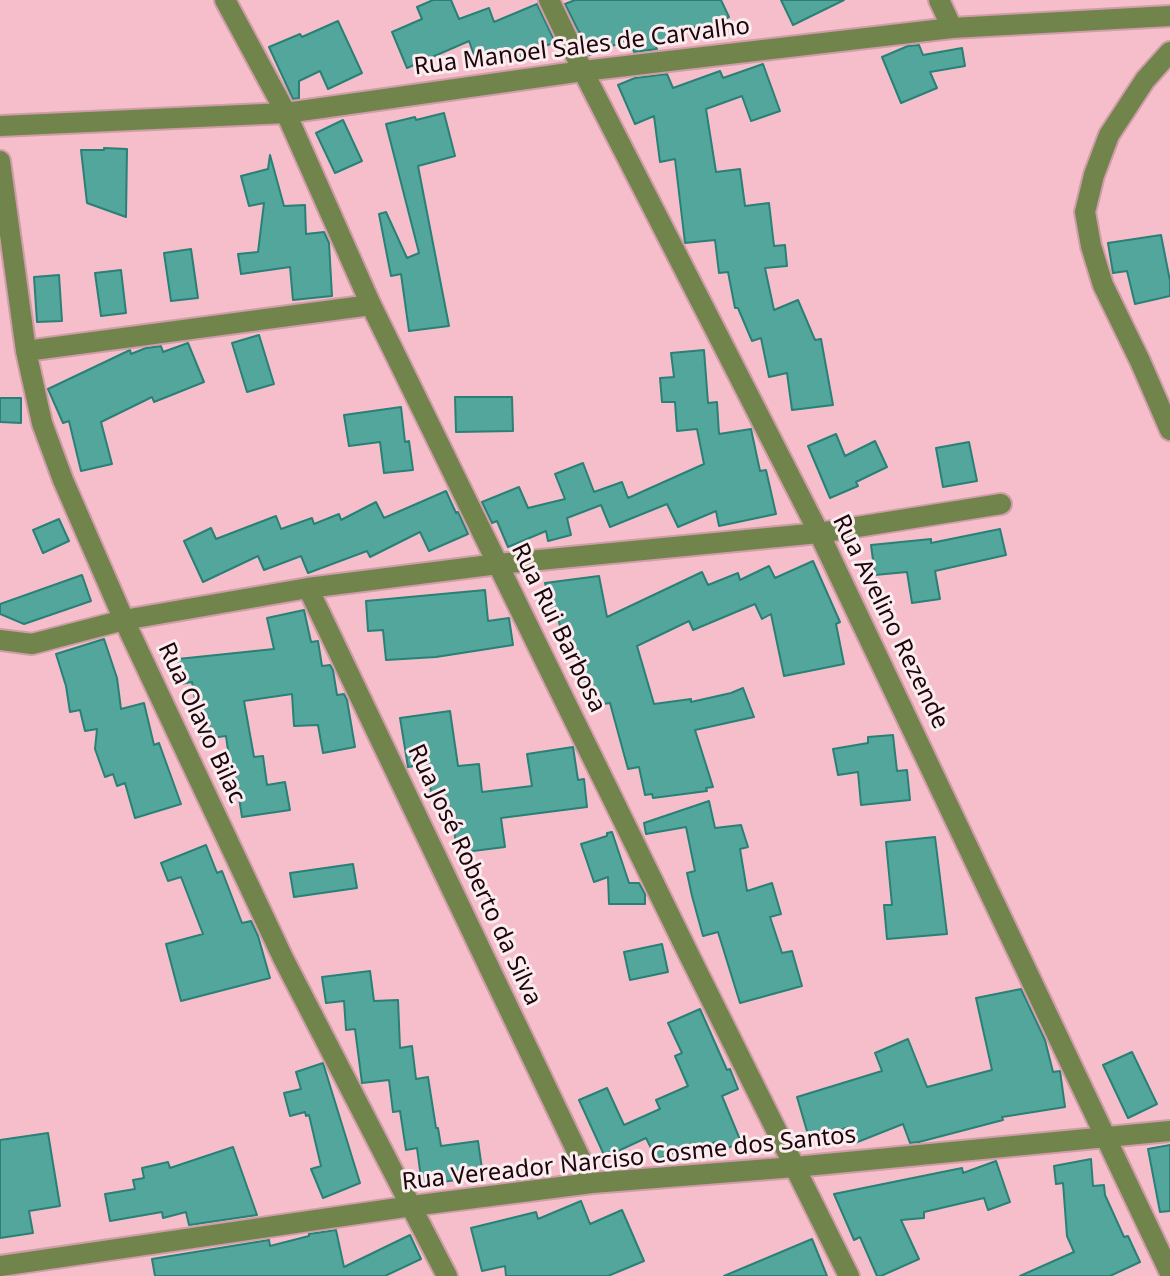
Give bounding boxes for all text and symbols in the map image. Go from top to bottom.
street label: Rua Manoel Sales de Carvalho [412,12,752,82]
street label: Rua Avelino Rezende [826,510,954,734]
street label: Rua Rui Barbosa [505,539,611,717]
street label: Rua Olavo Bilac [151,638,251,808]
street label: Rua José Roberto da Silva [401,740,547,1010]
street label: Rua Vereador Narciso Cosme dos Santos [401,1121,857,1197]

